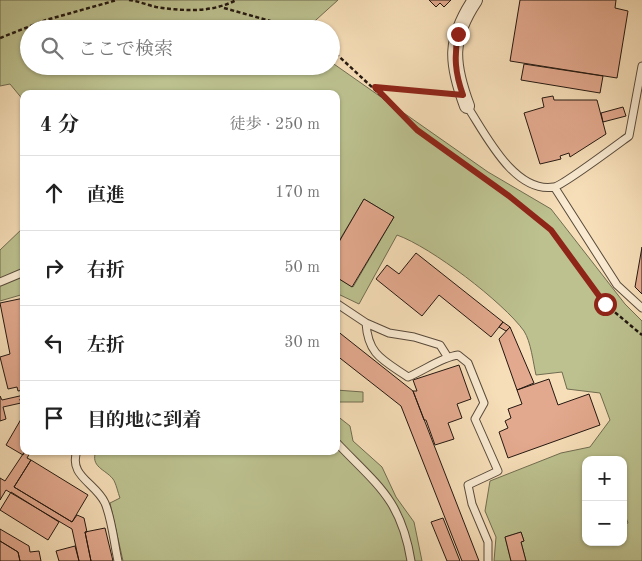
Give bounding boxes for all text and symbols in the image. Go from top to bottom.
search box [20,20,340,75]
route end [447,23,470,46]
icon: search [38,34,66,62]
text: ここで検索 [78,41,173,60]
text: 4 分 [40,115,79,136]
text: 徒歩 · 250 m [230,117,320,133]
icon: ahead [40,179,68,207]
text: 170 m [275,185,320,201]
text: 直進 [87,187,125,206]
icon: right [40,254,68,282]
text: 50 m [284,260,320,276]
text: 右折 [87,262,125,281]
route start [594,293,617,316]
icon: left [40,329,68,357]
text: 30 m [284,335,320,351]
text: 左折 [87,337,125,356]
icon: arrive [40,404,68,432]
text: 目的地に到着 [87,412,201,431]
map controls [582,456,627,546]
button: + [582,456,627,501]
button: − [582,501,627,546]

